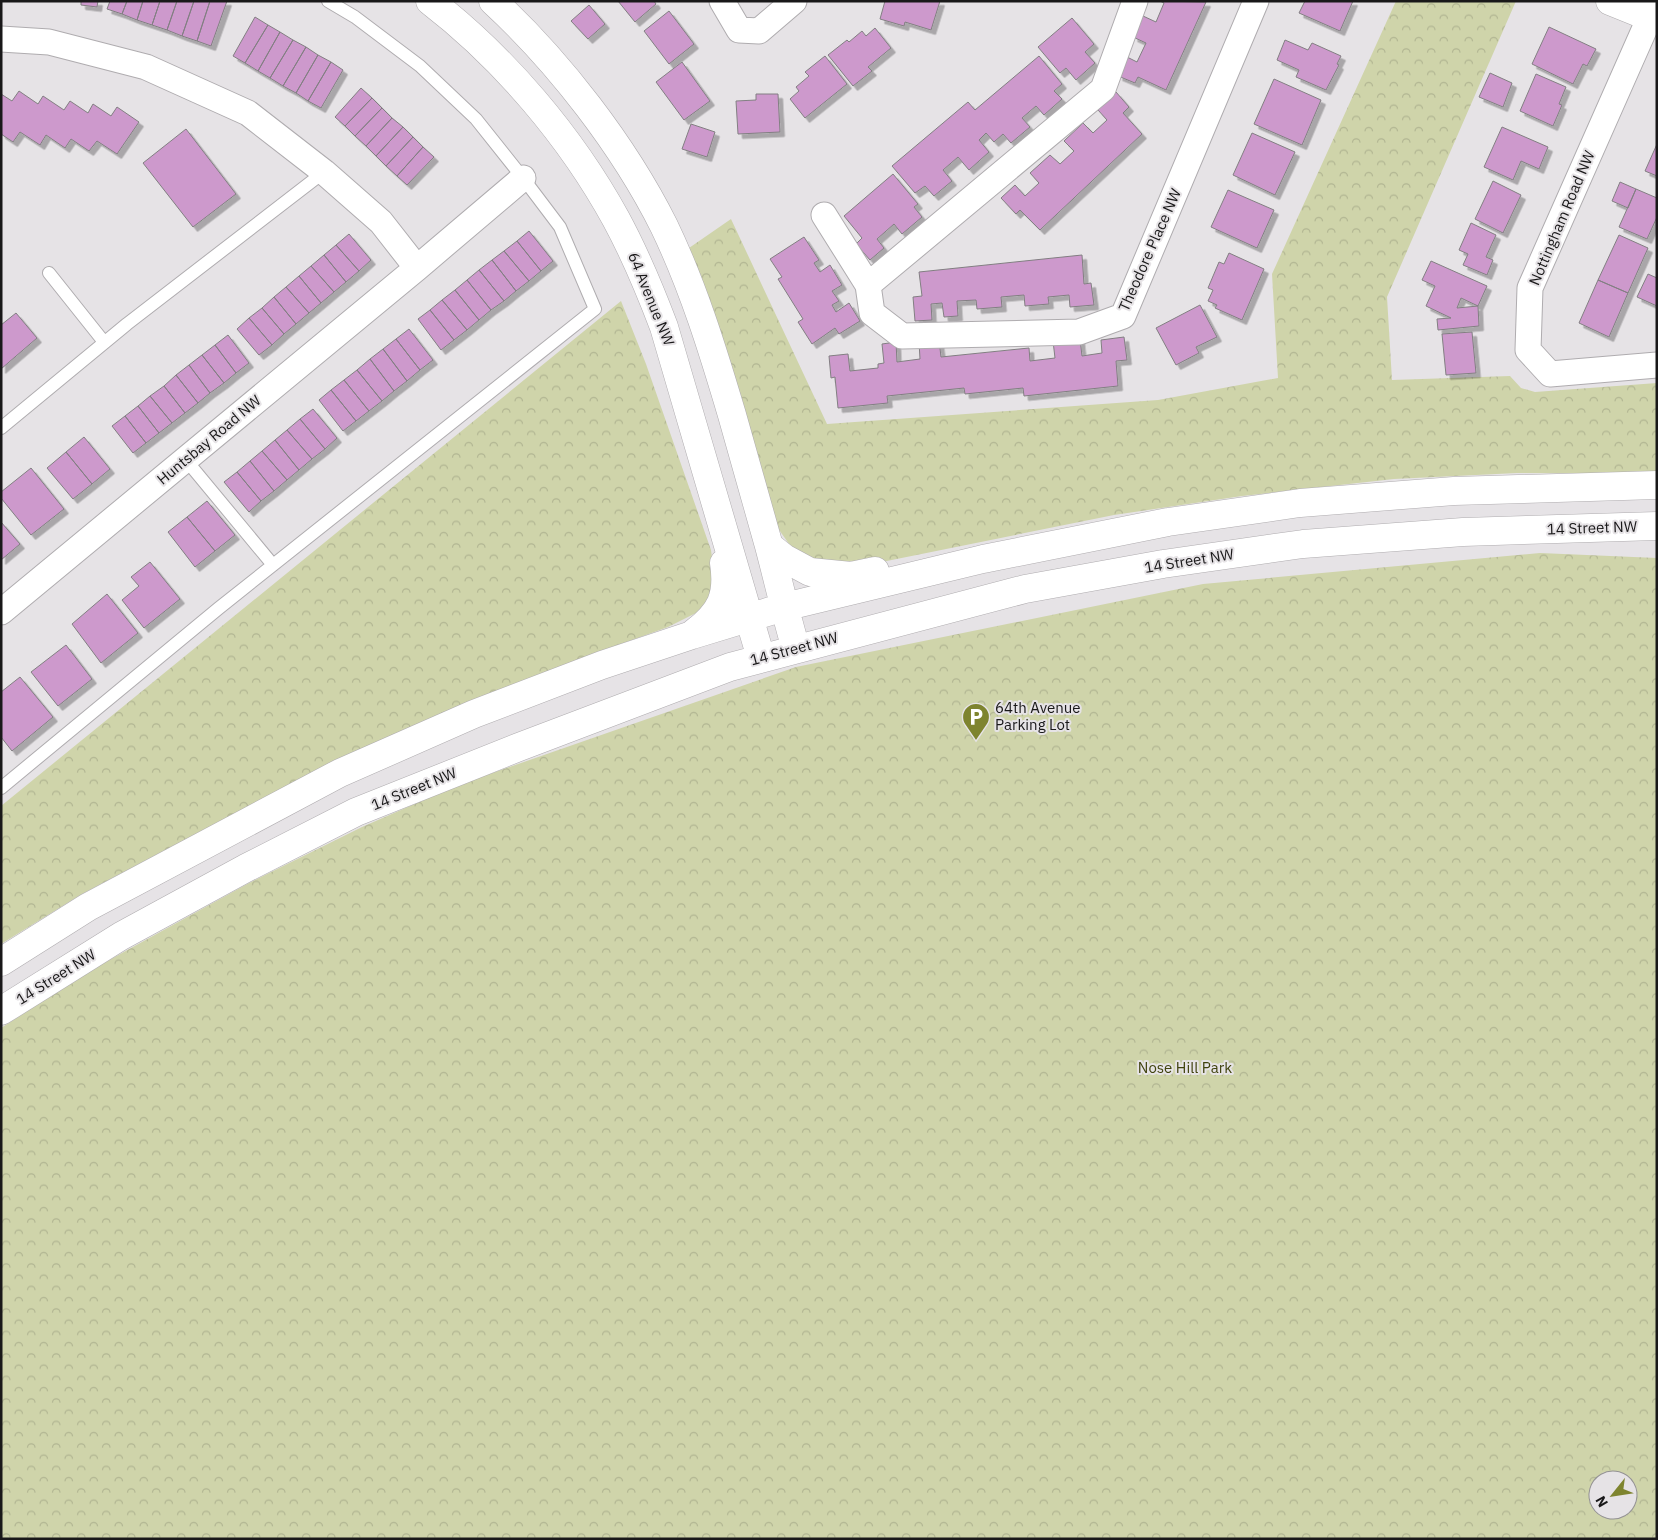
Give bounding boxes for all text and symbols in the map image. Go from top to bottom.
street label: Nottingham Road NW [1525,147,1599,288]
street label: Theodore Place NW [1114,185,1185,314]
street label: 64 Avenue NW [624,249,679,349]
street label: Huntsbay Road NW [153,390,265,489]
street label: 14 Street NW [1547,516,1638,539]
street label: 14 Street NW [1143,544,1236,577]
street label: 14 Street NW [748,628,841,669]
place label: 64th Avenue Parking Lot [995,698,1080,734]
parking icon: 64th Avenue Parking Lot [961,702,991,741]
street label: 14 Street NW [368,763,460,814]
street label: 14 Street NW [12,944,100,1009]
park label: Nose Hill Park [1138,1058,1232,1077]
north arrow [1588,1470,1638,1520]
text: N [1591,1493,1612,1510]

